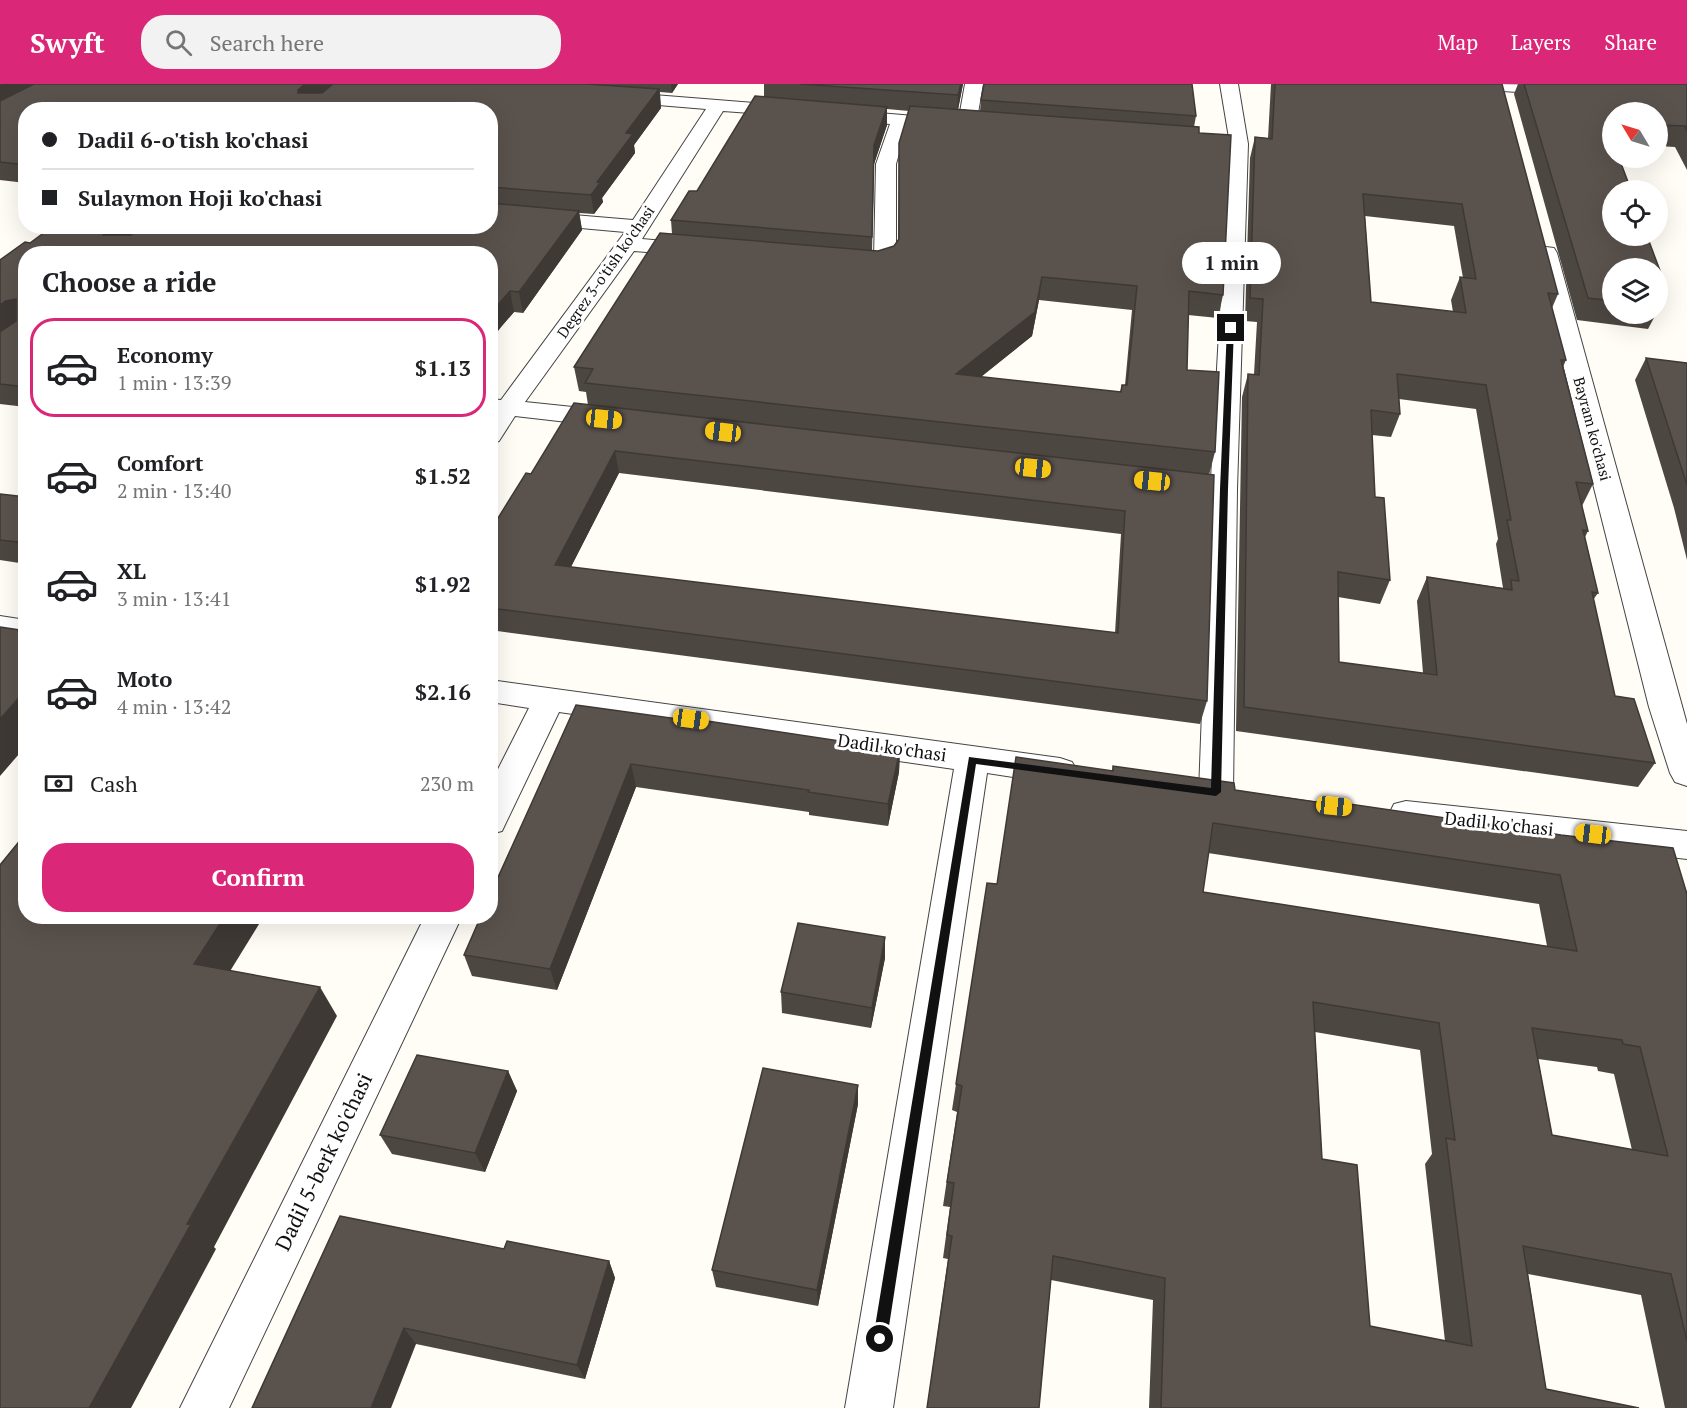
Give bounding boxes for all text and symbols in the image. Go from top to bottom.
search box [141,15,561,69]
text: Swyft [30,24,105,61]
icon: search [162,26,195,59]
text: Search here [210,28,324,57]
text: Map [1437,28,1478,56]
text: Layers [1511,28,1571,56]
text: Share [1604,28,1657,56]
north arrow [1602,102,1668,168]
map controls [1602,102,1668,324]
text: Dadil 6-o'tish ko'chasi [78,125,309,154]
button: locate [1602,180,1668,246]
text: Sulaymon Hoji ko'chasi [78,183,322,212]
street label: Degrez 3-o'tish ko'chasi [552,201,658,341]
callout: 1 min [1182,241,1280,283]
text: 1 min [1204,249,1259,276]
button: layers [1602,258,1668,324]
text: Choose a ride [42,264,217,300]
route end [1217,314,1244,341]
text: Economy [117,340,213,369]
icon: car [45,341,99,395]
text: $1.13 [415,353,471,382]
text: 1 min · 13:39 [117,369,231,396]
street label: Bayram ko'chasi [1570,375,1616,483]
car [585,408,623,430]
car [704,421,742,443]
text: Comfort [117,448,203,477]
icon: car [45,449,99,503]
car [1014,457,1052,479]
text: $1.52 [415,461,471,490]
car [1133,470,1171,492]
text: 2 min · 13:40 [117,477,231,504]
text: XL [117,556,146,585]
icon: car [45,557,99,611]
text: $1.92 [415,569,471,598]
text: 3 min · 13:41 [117,585,231,612]
text: Moto [117,664,172,693]
icon: car [45,665,99,719]
text: $2.16 [415,677,471,706]
text: 4 min · 13:42 [117,693,231,720]
car [672,708,710,730]
street label: Dadil ko'chasi [836,727,948,767]
icon: cash [42,767,75,800]
text: Cash [90,769,138,798]
text: 230 m [420,770,474,797]
car [1315,795,1353,817]
street label: Dadil ko'chasi [1443,805,1555,841]
car [1574,823,1612,845]
button: Confirm [42,843,474,912]
street label: Dadil 5-berk ko'chasi [268,1068,378,1255]
route start [866,1325,893,1352]

